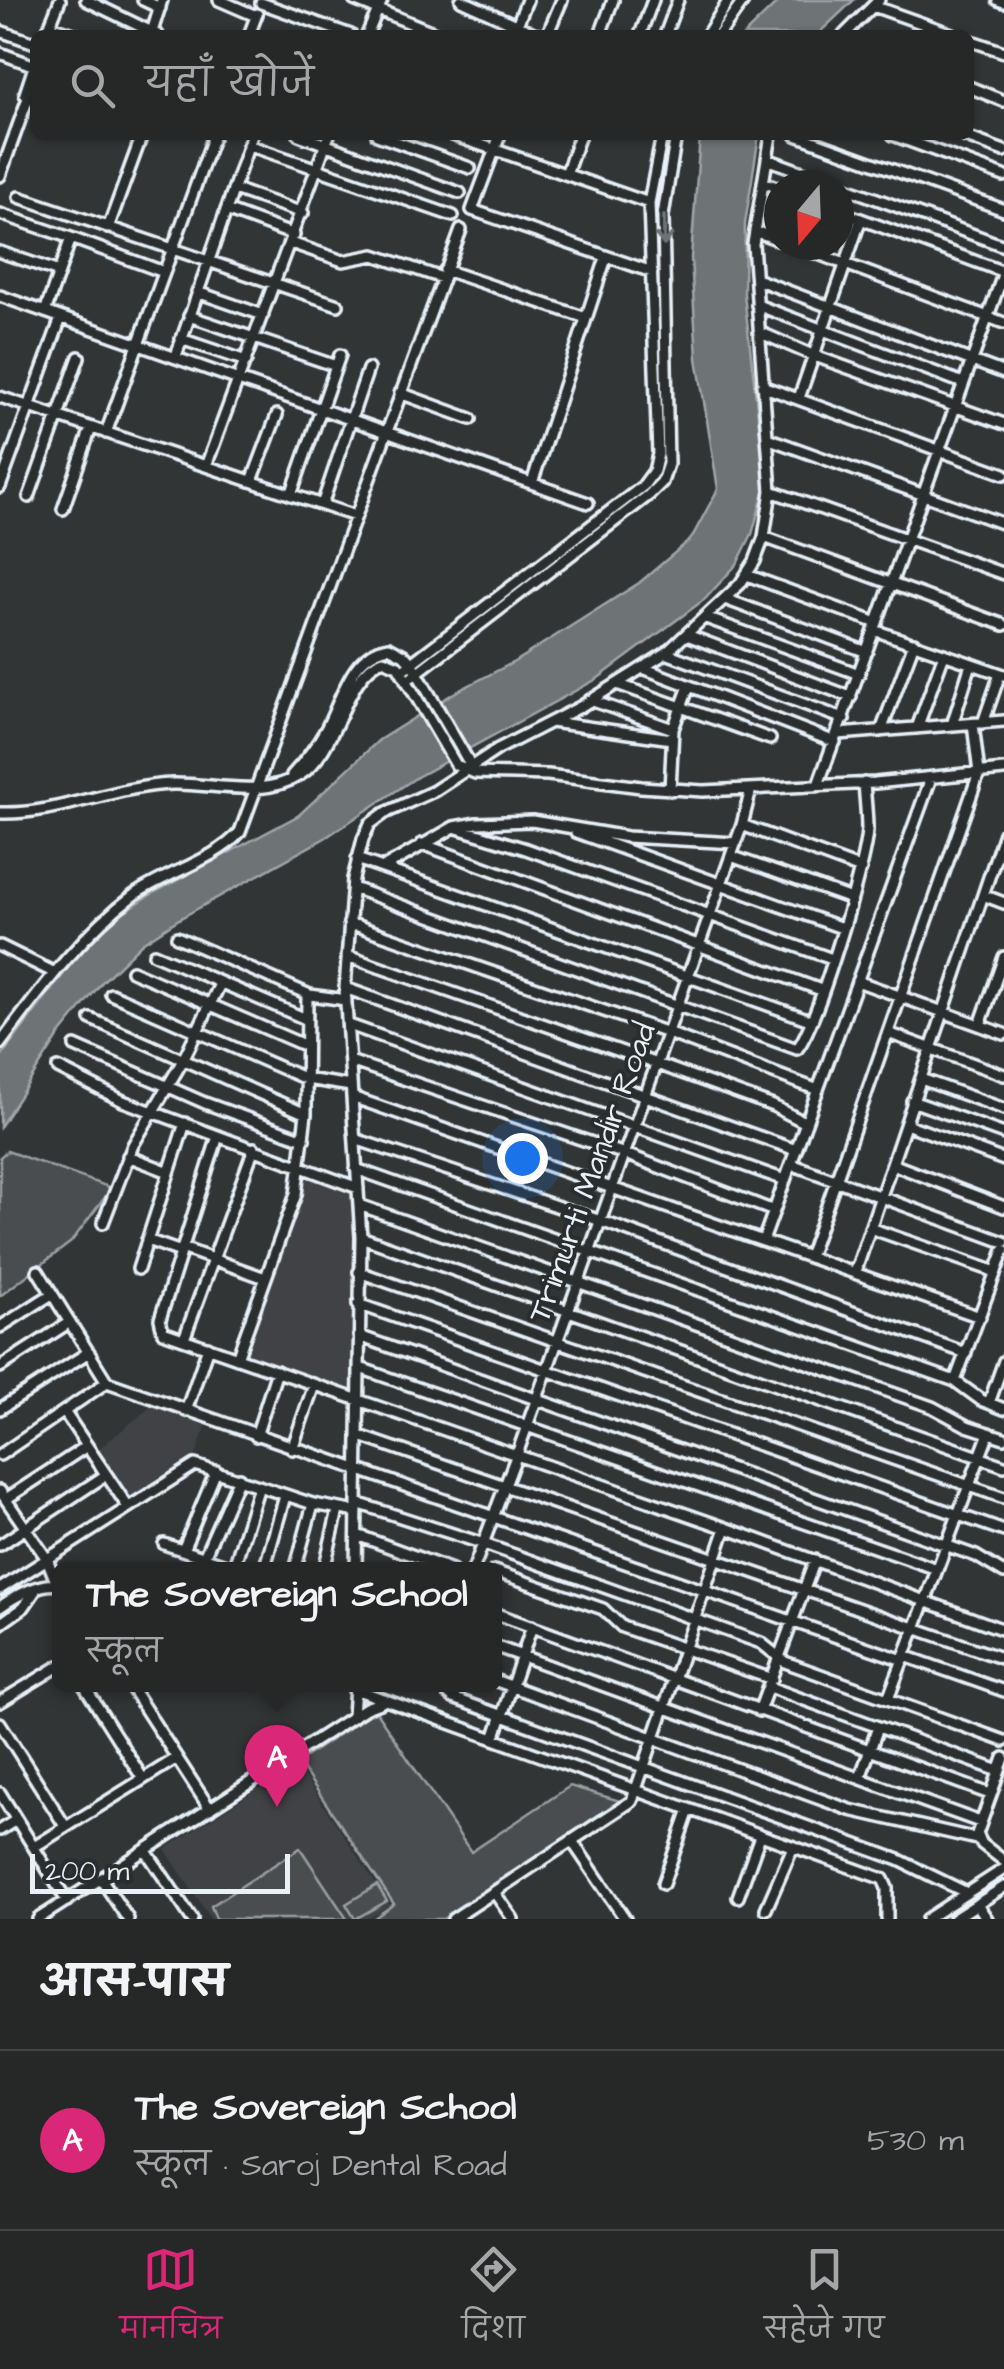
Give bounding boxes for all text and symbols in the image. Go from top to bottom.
search box [30,30,974,140]
icon: search [65,58,120,113]
text: यहाँ खोजें [145,58,314,110]
north arrow [764,170,854,260]
one-way arrow [654,214,674,247]
street label: Trimurti Mandir Road [517,1016,668,1329]
your location [497,1133,548,1184]
popup [52,1562,502,1692]
text: The Sovereign School [86,1569,468,1621]
text: स्कूल [86,1630,162,1675]
pin: A [244,1724,310,1807]
scale bar [30,1849,290,1894]
text: 200 m [45,1852,129,1891]
text: आस-पास [40,1954,228,2012]
text: The Sovereign School [135,2082,516,2134]
text: A [62,2118,83,2163]
text: 530 m [867,2118,964,2163]
text: स्कूल · Saroj Dental Road [135,2143,507,2188]
tab: मानचित्र [120,2242,222,2359]
tab: दिशा [461,2242,525,2359]
tab: सहेजे गए [764,2242,884,2359]

